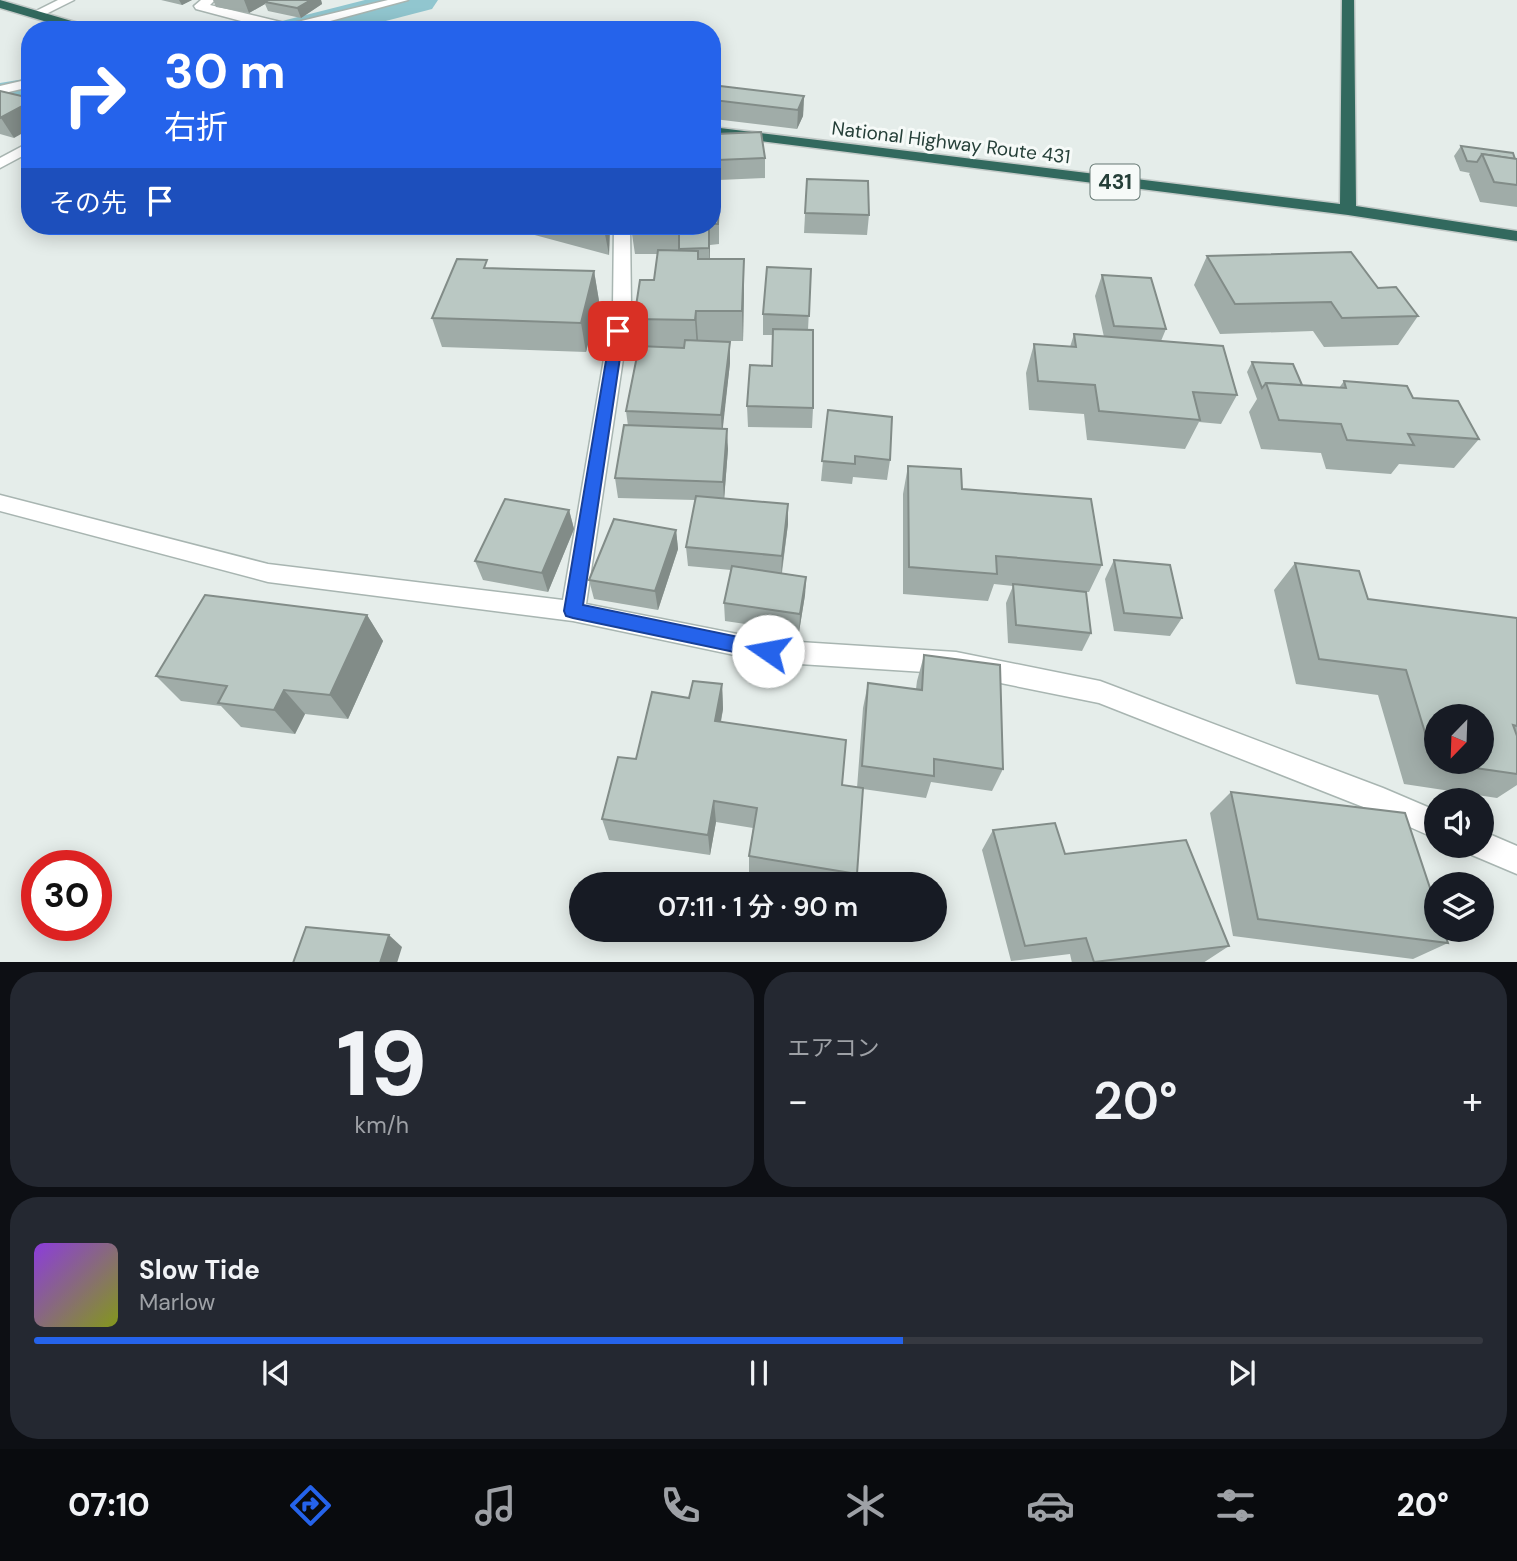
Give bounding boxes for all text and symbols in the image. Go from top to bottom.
text: 30 m [164,39,286,103]
icon: right [49,49,140,140]
text: 右折 [164,106,228,148]
street label: National Highway Route 431 [830,115,1072,170]
road number: 431 [1090,164,1140,200]
icon: arrive [141,182,179,220]
text: その先 [49,186,127,220]
pin [588,301,648,361]
icon: arrive [599,312,637,350]
position arrow [731,614,805,688]
north arrow [1424,704,1494,774]
map controls [1424,704,1494,942]
button: sound [1424,788,1494,858]
speed limit sign: 30 [21,850,112,941]
button: layers [1424,872,1494,942]
text: 07:11 · 1 分 · 90 m [658,890,858,924]
text: 19 [336,1005,427,1123]
text: エアコン [788,1033,880,1063]
text: 20° [1093,1067,1178,1135]
text: − [788,1076,808,1126]
text: + [1462,1076,1483,1126]
text: km/h [355,1110,409,1140]
text: Slow Tide [139,1253,260,1287]
text: Marlow [139,1287,215,1317]
icon: previous [257,1354,295,1392]
icon: pause [740,1354,778,1392]
icon: next [1223,1354,1261,1392]
icon: directions [286,1481,335,1530]
icon: music [471,1481,520,1530]
icon: phone [656,1481,705,1530]
icon: climate [841,1481,890,1530]
icon: car [1026,1481,1075,1530]
icon: filters [1211,1481,1260,1530]
text: 07:10 [68,1484,150,1526]
text: 20° [1396,1484,1449,1526]

